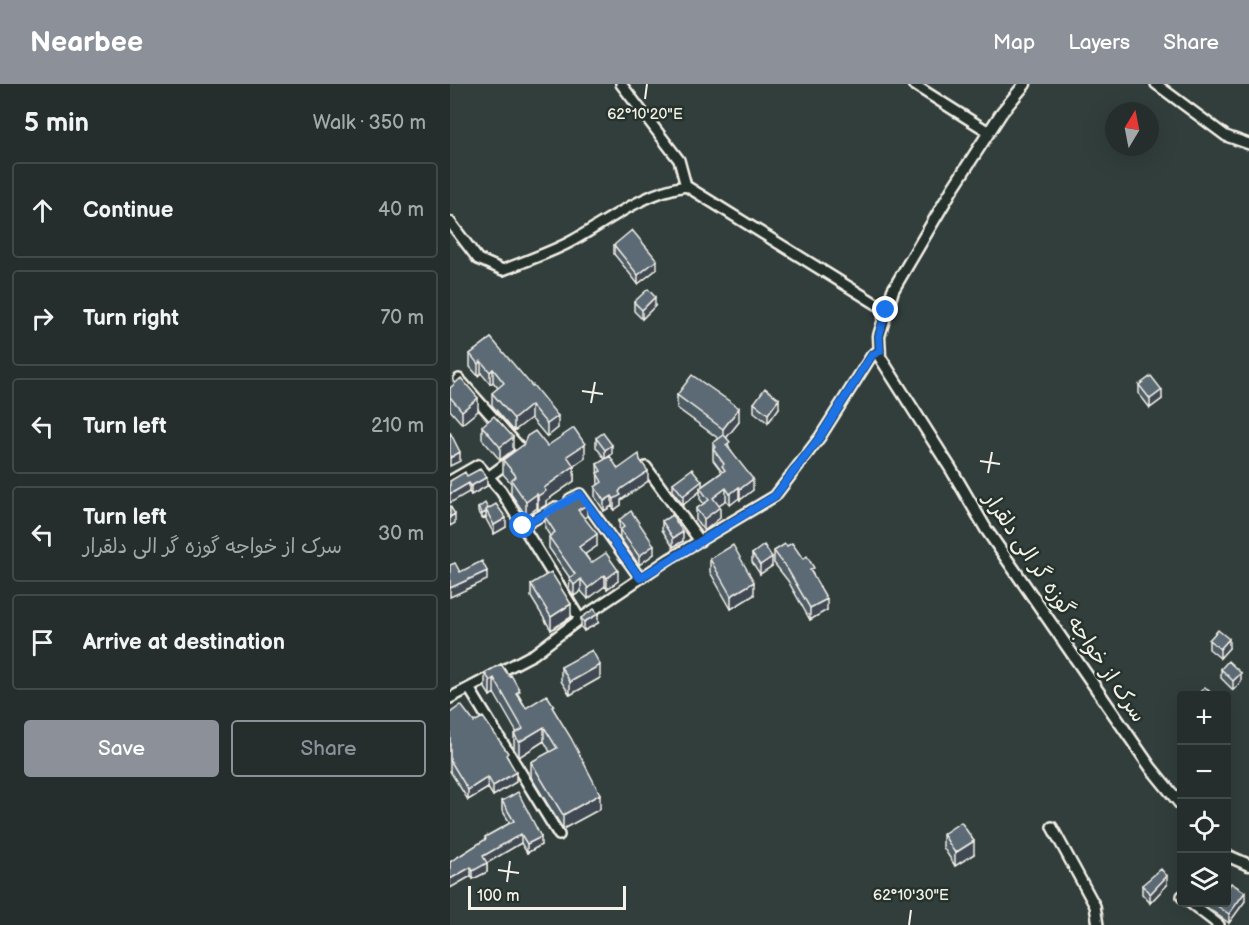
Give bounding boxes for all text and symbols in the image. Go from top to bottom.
text: Nearbee [30,26,143,59]
text: Map [993,30,1035,55]
text: Layers [1068,30,1130,55]
text: Share [1163,30,1219,55]
north arrow [1105,102,1159,156]
text: 62°10'20"E [607,105,683,124]
text: 5 min [24,108,89,139]
text: Walk · 350 m [313,111,426,135]
icon: ahead [26,194,59,227]
text: Continue [83,197,173,224]
text: 40 m [378,198,424,222]
route end [872,296,898,322]
icon: right [26,302,59,335]
text: Turn right [83,305,179,332]
text: 70 m [380,306,424,330]
icon: left [26,410,59,443]
text: Turn left [83,413,167,440]
text: 210 m [371,414,424,438]
street label: سرک از خواجه گوزه گر الی دلقرار [976,486,1151,728]
text: Turn left [83,504,167,531]
route start [509,512,535,538]
icon: left [26,518,59,551]
text: 30 m [378,522,424,546]
text: سرک از خواجه گوزه گر الی دلقرار [83,535,342,559]
icon: arrive [26,626,59,659]
text: Arrive at destination [83,629,285,656]
map controls [1177,691,1231,907]
button: + [1177,691,1231,745]
button: Save [24,720,219,777]
button: Share [231,720,426,777]
button: − [1177,745,1231,799]
button: locate [1177,799,1231,853]
button: layers [1177,853,1231,907]
scale bar [468,883,626,910]
text: 62°10'30"E [873,886,949,905]
text: 100 m [477,887,520,906]

